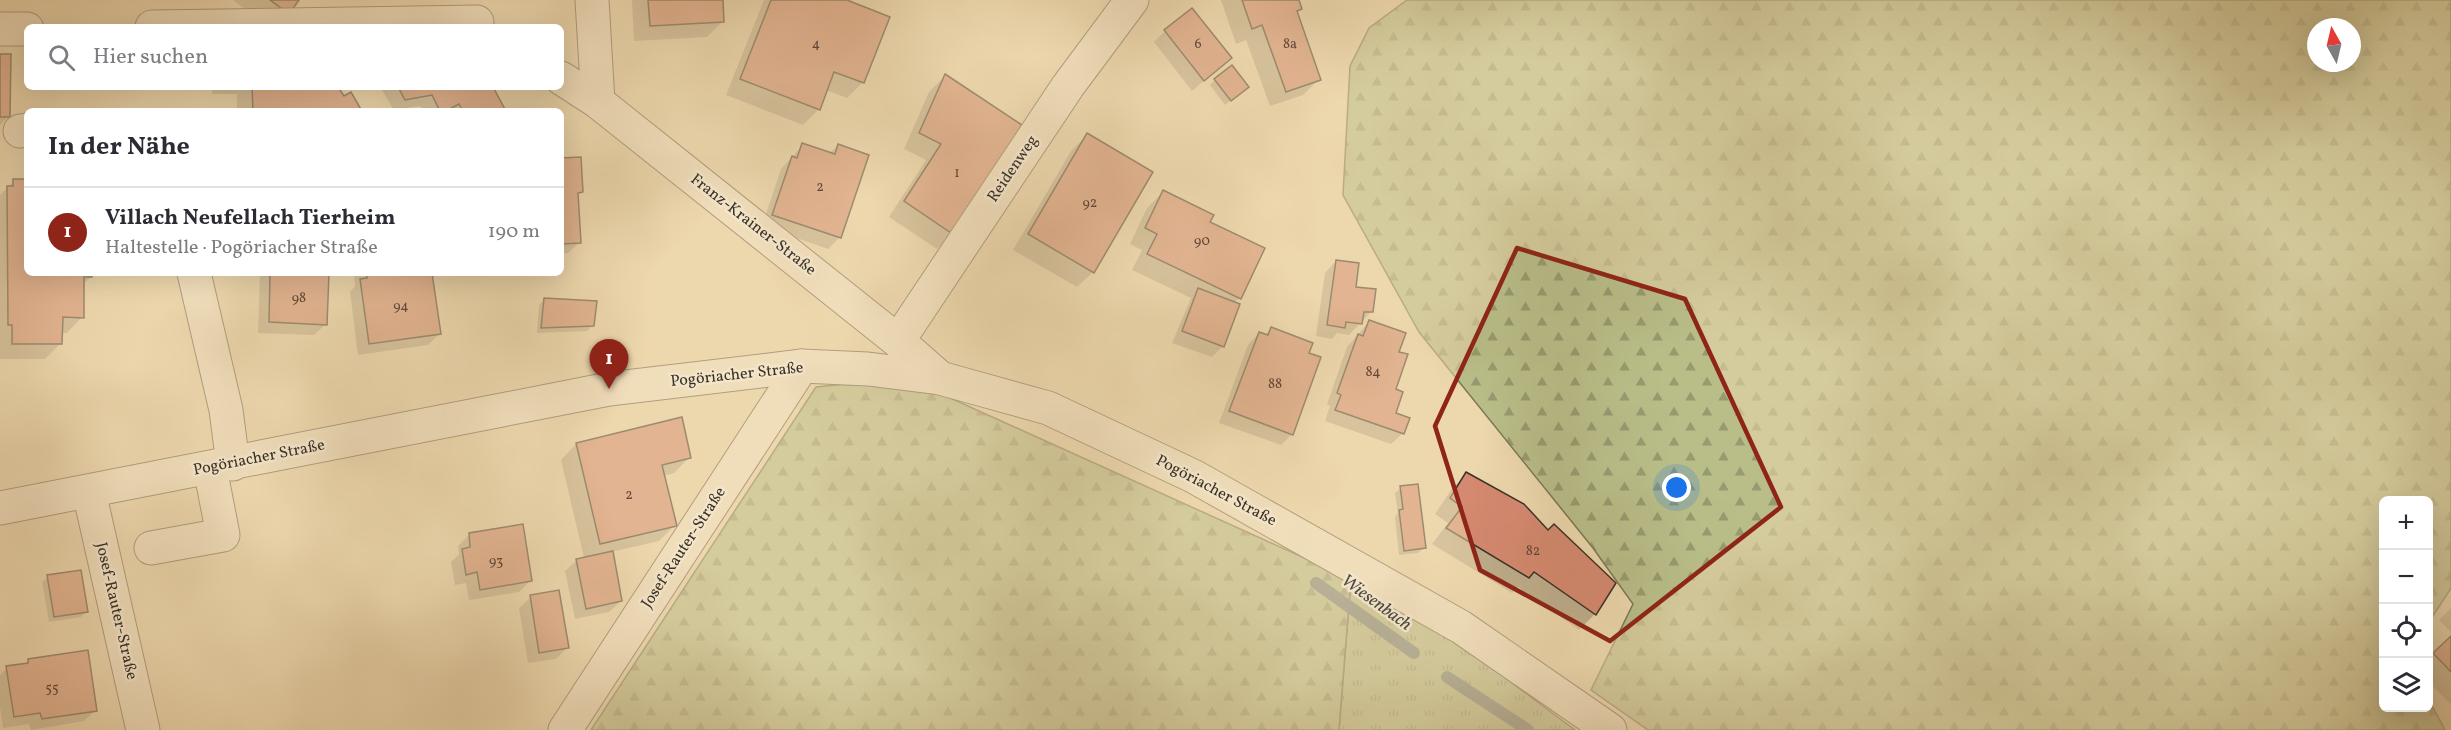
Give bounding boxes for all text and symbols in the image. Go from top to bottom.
north arrow [2307,18,2361,72]
search box [24,24,564,90]
house number: 4 [812,35,820,54]
house number: 6 [1194,35,1202,54]
house number: 8a [1283,35,1297,54]
icon: search [45,41,78,74]
text: Hier suchen [93,42,208,73]
text: In der Nähe [48,129,190,165]
street label: Reidenweg [982,131,1044,207]
house number: 1 [954,164,960,183]
street label: Franz-Krainer-Straße [686,169,820,281]
house number: 2 [816,178,824,197]
house number: 92 [1083,194,1097,213]
text: Villach Neufellach Tierheim [105,203,395,234]
text: 1 [63,218,72,246]
text: 190 m [488,218,540,246]
house number: 90 [1194,232,1210,251]
text: Haltestelle · Pogöriacher Straße [105,234,378,262]
house number: 98 [292,289,306,308]
house number: 94 [393,297,409,316]
pin: 1 [590,340,628,389]
street label: Pogöriacher Straße [669,357,805,393]
house number: 84 [1365,363,1381,382]
house number: 88 [1268,375,1282,394]
street label: Pogöriacher Straße [191,434,327,482]
street label: Pogöriacher Straße [1152,450,1280,532]
your location [1662,473,1691,502]
street label: Josef-Rauter-Straße [636,483,732,613]
house number: 2 [625,486,633,505]
map controls [2379,496,2433,712]
button: + [2379,496,2433,550]
street label: Josef-Rauter-Straße [89,540,143,682]
house number: 82 [1526,542,1540,561]
button: − [2379,550,2433,604]
house number: 93 [489,552,503,571]
water label: Wiesenbach [1335,569,1417,637]
button: locate [2379,604,2433,658]
button: layers [2379,658,2433,712]
house number: 55 [45,679,59,698]

